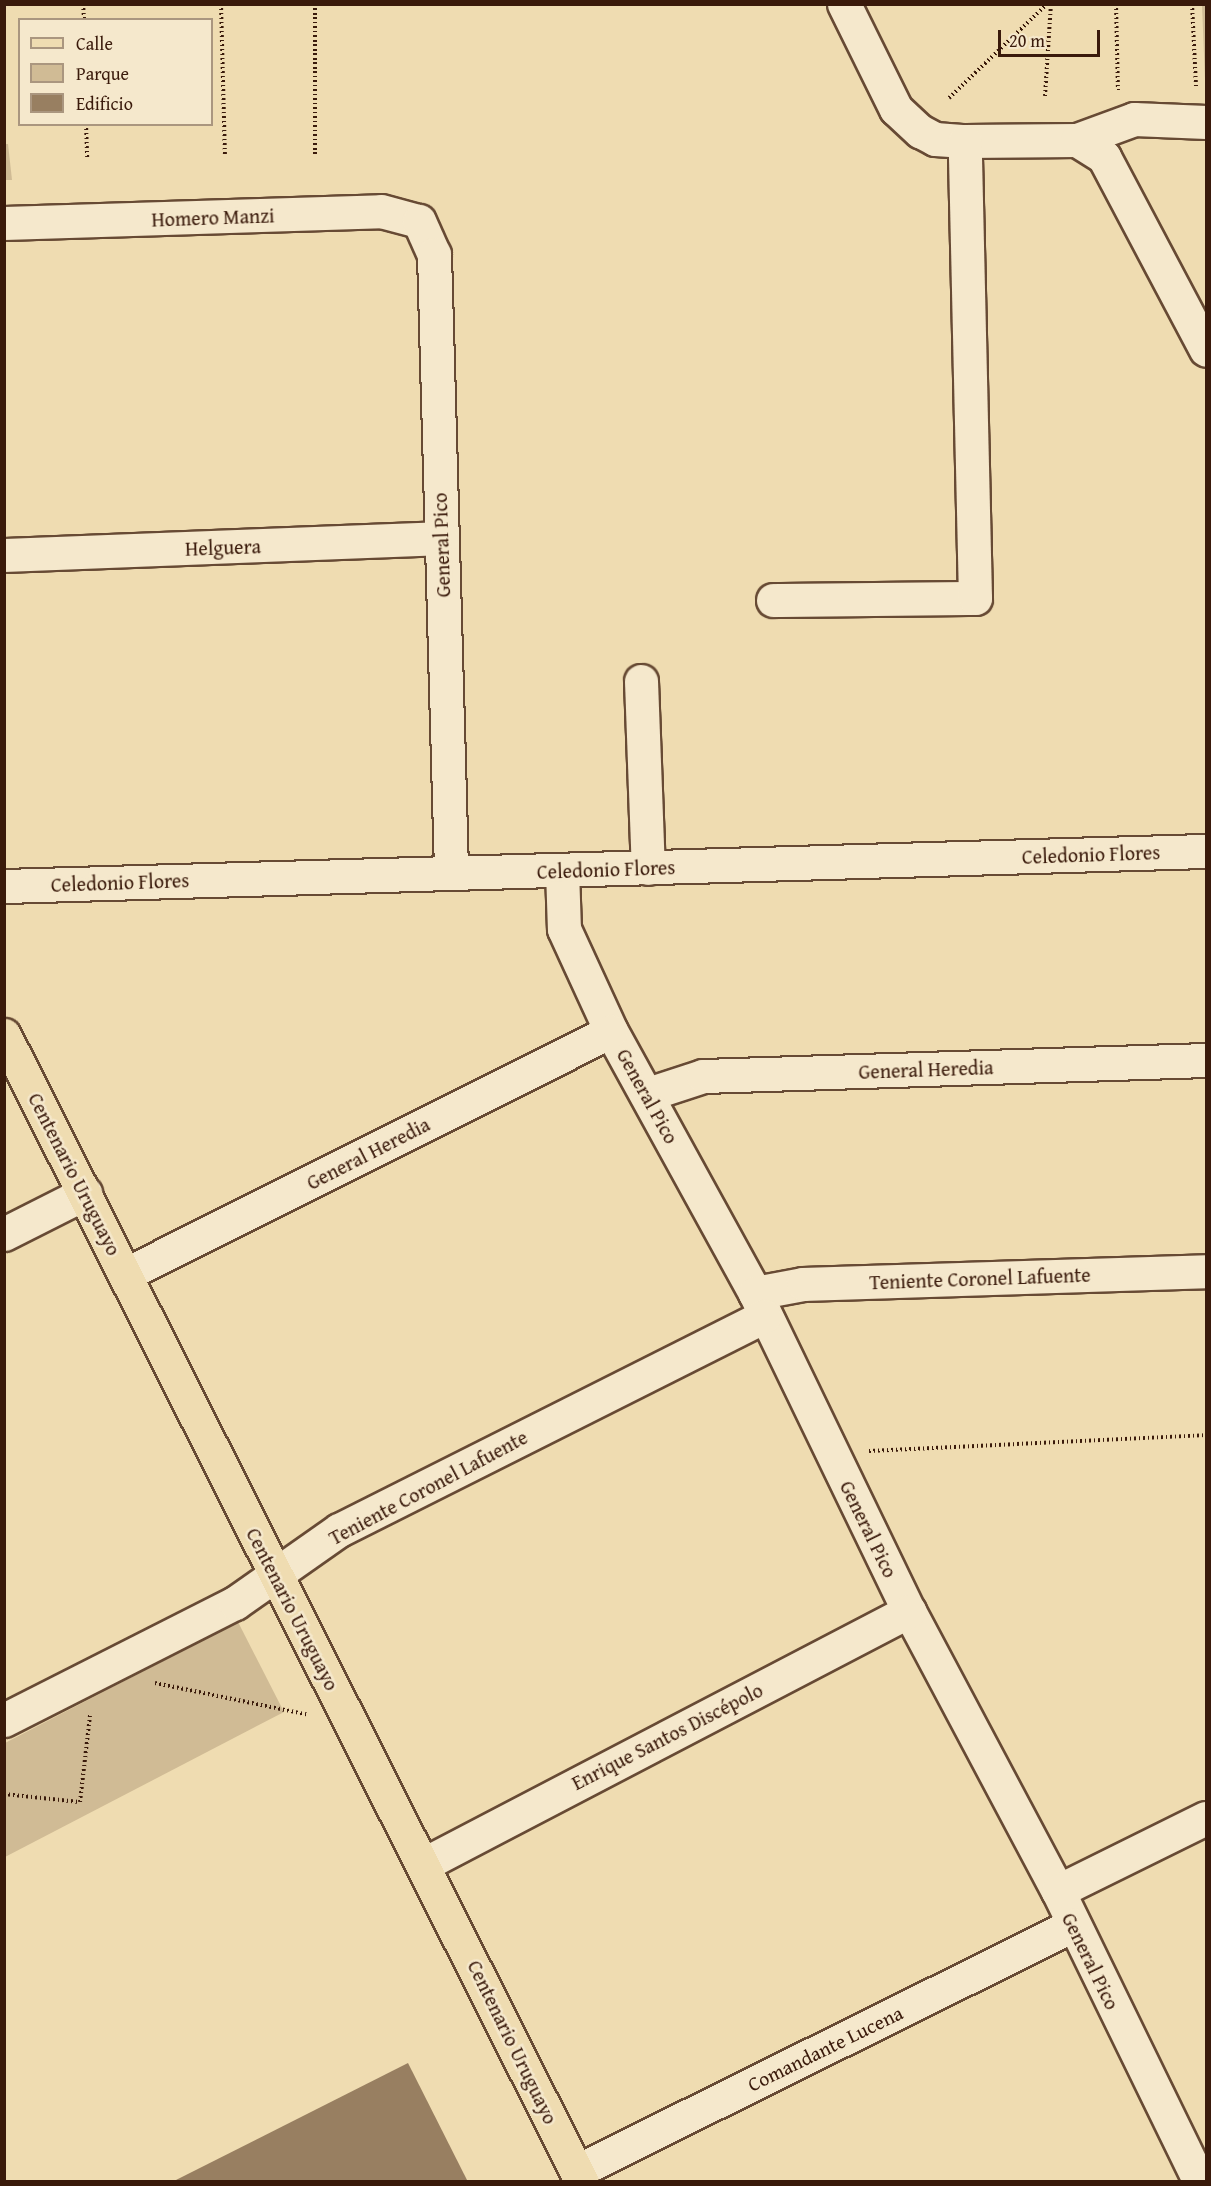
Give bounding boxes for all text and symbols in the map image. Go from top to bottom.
legend [18,18,213,126]
scale bar [1001,18,1103,56]
text: 20 m [1009,27,1045,54]
text: Calle [76,30,113,57]
text: Parque [76,60,129,87]
text: Edificio [76,90,133,117]
street label: Homero Manzi [151,203,275,231]
street label: General Pico [427,492,455,598]
street label: Helguera [185,534,261,560]
street label: Celedonio Flores [1021,840,1161,868]
street label: Celedonio Flores [536,855,676,883]
street label: Celedonio Flores [50,868,190,896]
street label: General Pico [612,1044,684,1148]
street label: General Heredia [858,1055,994,1083]
street label: Centenario Uruguayo [24,1089,126,1259]
street label: General Heredia [302,1112,434,1194]
street label: Teniente Coronel Lafuente [869,1262,1091,1294]
street label: Teniente Coronel Lafuente [325,1424,531,1550]
street label: General Pico [835,1477,903,1581]
street label: Centenario Uruguayo [242,1524,344,1694]
street label: Enrique Santos Discépolo [567,1677,767,1795]
street label: General Pico [1057,1909,1125,2013]
street label: Centenario Uruguayo [463,1956,563,2128]
street label: Comandante Lucena [743,2000,907,2096]

